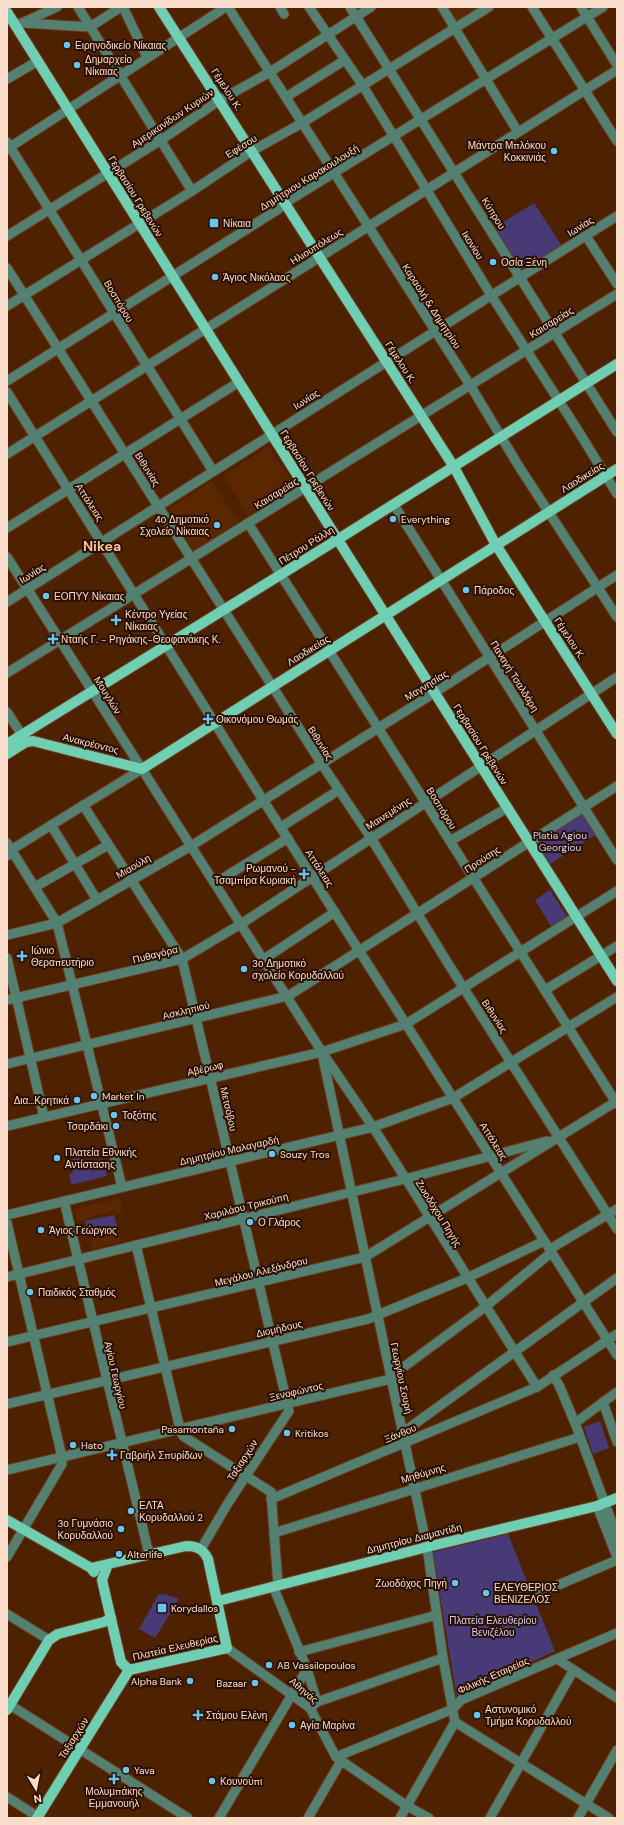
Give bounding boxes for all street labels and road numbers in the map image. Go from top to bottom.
street label: Γέμελου Κ. [208,66,245,113]
street label: Αμερικανίδων Κυριών [129,86,216,151]
street label: Εφέσου [223,132,259,161]
street label: Δημήτριου Καρακουλουξή [257,142,361,213]
street label: Γερβασίου Γρεβενών [105,153,166,239]
street label: Κύπρου [479,195,508,232]
street label: Ιωνίας [565,213,596,239]
street label: Ηλιουπόλεως [288,225,345,268]
street label: Ικονίου [459,228,486,262]
street label: Καραολή & Δημητρίου [399,261,464,351]
street label: Βοσπόρου [101,278,136,325]
street label: Καισαρείας [527,304,576,341]
street label: Γέμελου Κ. [382,339,419,386]
street label: Ιωνίας [291,386,322,412]
street label: Γερβασίου Γρεβενών [277,427,338,513]
street label: Βιθυνίας [132,450,163,489]
street label: Λαοδικείας [558,459,606,496]
street label: Καισαρείας [252,475,301,512]
street label: Αττάλειας [73,481,107,524]
street label: Πέτρου Ράλλη [276,523,336,568]
street label: Ιωνίας [17,560,48,586]
street label: Γέμελου Κ. [551,615,588,662]
street label: Λαοδικείας [284,632,332,669]
street label: Παναγή Τσαλδάρη [487,638,542,714]
street label: Μαγνησίας [402,667,450,704]
street label: Μουγλών [91,674,124,717]
street label: Γερβασίου Γρεβενών [450,701,511,787]
street label: Βιθυνίας [305,724,336,763]
street label: Ανακρέοντος [62,730,120,757]
street label: Βοσπόρου [424,785,460,832]
street label: Μαινεμένης [363,794,414,833]
street label: Προύσης [462,843,503,876]
street label: Αττάλειας [303,847,337,890]
street label: Μιαούλη [114,851,153,882]
street label: Πυθαγόρα [131,943,179,966]
street label: Βιθυνίας [479,997,510,1036]
street label: Ασκληπιού [161,998,211,1023]
street label: Αβέρωφ [186,1058,225,1079]
street label: Μετσόβου [217,1086,240,1133]
street label: Αττάλειας [477,1120,510,1163]
street label: Δημητρίου Μαλαγαρδή [178,1133,280,1168]
street label: Ζωοδόχου Πηγής [413,1177,465,1250]
street label: Χαριλάου Τρικούπη [203,1190,290,1223]
street label: Μεγάλου Αλεξάνδρου [213,1254,309,1289]
street label: Διομήδους [255,1317,304,1340]
street label: Αγίου Γεωργίου [101,1340,130,1410]
street label: Γεωργίου Σουρή [388,1341,415,1415]
street label: Ξενοφώντος [268,1379,325,1404]
street label: Ξάνθου [382,1421,418,1446]
street label: Ταξιαρχών [224,1437,261,1483]
street label: Μηθύμνης [399,1460,447,1486]
street label: Δημητρίου Διαμαντίδη [365,1520,463,1557]
street label: Πλατεία Ελευθερίας [131,1631,219,1664]
street label: Φιλικής Εταιρείας [455,1654,531,1697]
street label: Αθηνάς [287,1675,321,1706]
street label: Ταξιαρχών [56,1715,91,1762]

